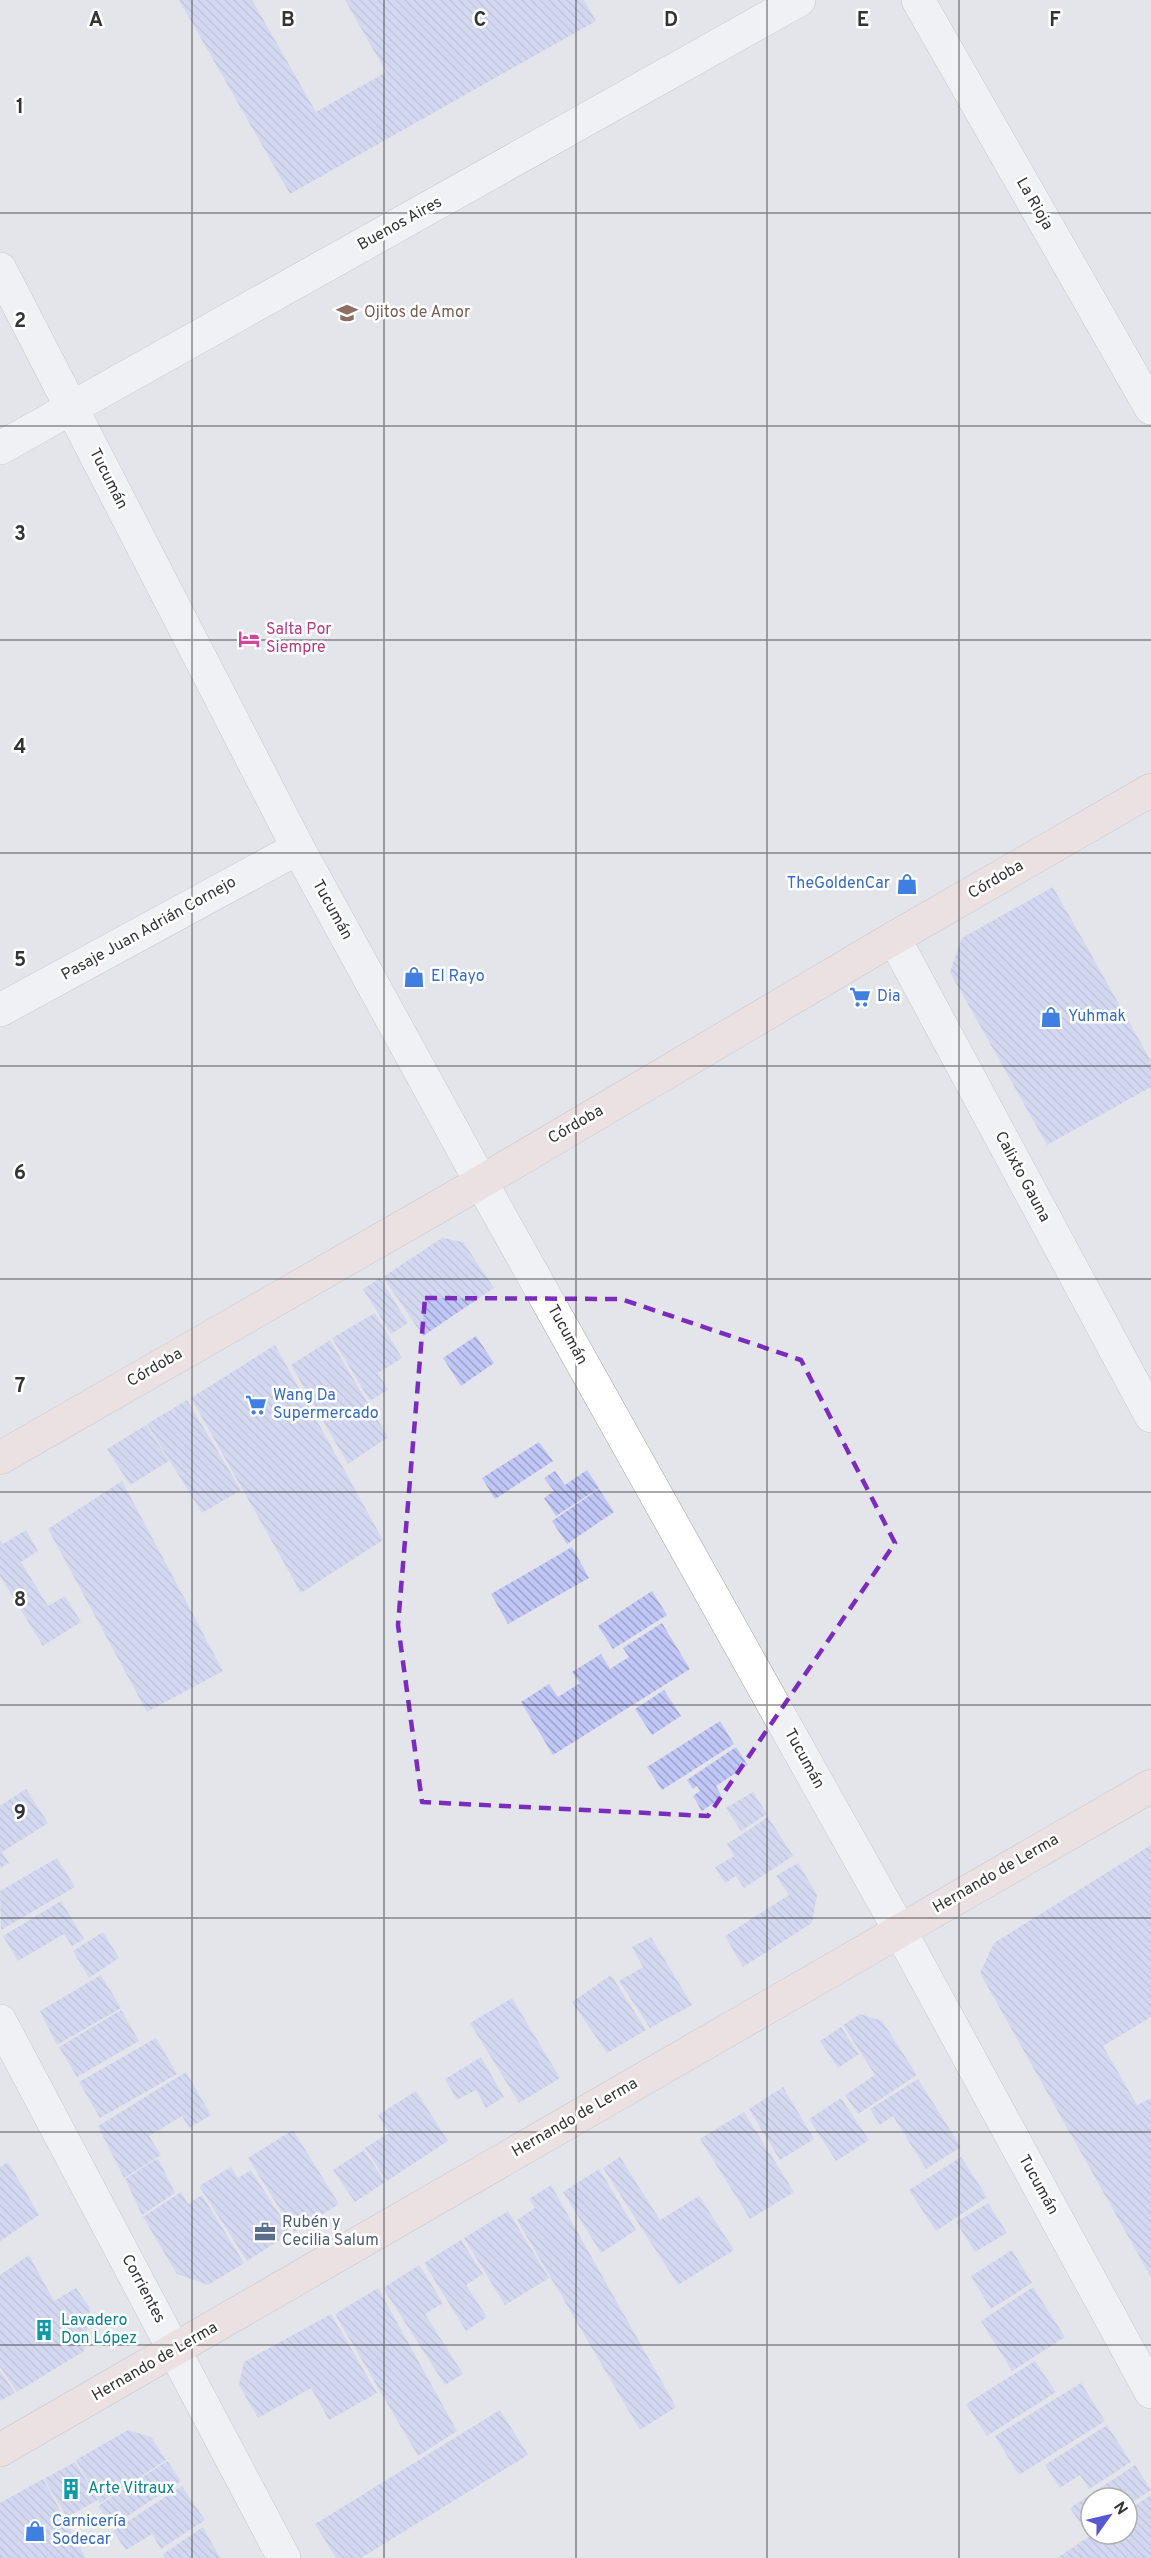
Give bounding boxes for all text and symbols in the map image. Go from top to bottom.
text: A [89,8,103,34]
text: B [281,8,295,34]
text: C [474,8,486,34]
text: D [664,8,678,34]
text: E [857,8,869,34]
text: F [1049,8,1061,34]
text: 1 [16,95,24,121]
street label: La Rioja [1011,174,1057,234]
street label: Buenos Aires [354,193,446,255]
school or university icon: Ojitos de Amor [335,301,359,325]
place label: Ojitos de Amor [364,303,470,323]
text: 2 [14,309,26,335]
street label: Tucumán [84,445,132,513]
text: 3 [14,522,26,548]
place label: Salta Por Siempre [266,620,331,658]
hotel icon: Salta Por Siempre [237,627,261,651]
text: 4 [14,735,26,761]
street label: Córdoba [965,856,1027,904]
shop icon: TheGoldenCar [895,872,919,896]
street label: Pasaje Juan Adrián Cornejo [58,873,240,985]
place label: TheGoldenCar [787,874,890,894]
street label: Tucumán [307,876,357,944]
text: 5 [14,948,26,974]
shop icon: El Rayo [402,965,426,989]
place label: El Rayo [431,967,485,987]
supermarket icon: Dia [848,985,872,1009]
place label: Dia [877,987,900,1007]
shop icon: Yuhmak [1039,1005,1063,1029]
place label: Yuhmak [1068,1007,1126,1027]
street label: Córdoba [545,1101,607,1149]
street label: Calixto Gauna [990,1128,1054,1226]
text: 6 [14,1161,26,1187]
street label: Tucumán [542,1301,592,1369]
street label: Córdoba [124,1344,186,1392]
text: 7 [15,1374,25,1400]
place label: Wang Da Supermercado [273,1386,379,1424]
supermarket icon: Wang Da Supermercado [244,1393,268,1417]
text: 8 [14,1588,26,1614]
street label: Tucumán [779,1725,829,1793]
text: 9 [14,1801,26,1827]
street label: Hernando de Lerma [929,1830,1063,1918]
street label: Hernando de Lerma [508,2074,642,2162]
street label: Tucumán [1013,2151,1063,2219]
place label: Rubén y Cecilia Salum [282,2213,379,2251]
office icon: Rubén y Cecilia Salum [253,2220,277,2244]
street label: Corrientes [117,2251,169,2327]
place label: Lavadero Don López [61,2311,137,2349]
building icon: Lavadero Don López [32,2318,56,2342]
street label: Hernando de Lerma [88,2318,222,2406]
building icon: Arte Vitraux [59,2477,83,2501]
place label: Arte Vitraux [88,2479,175,2499]
north arrow [1079,2486,1139,2546]
text: N [1108,2498,1131,2519]
place label: Carnicería Sodecar [52,2512,126,2550]
shop icon: Carnicería Sodecar [23,2519,47,2543]

